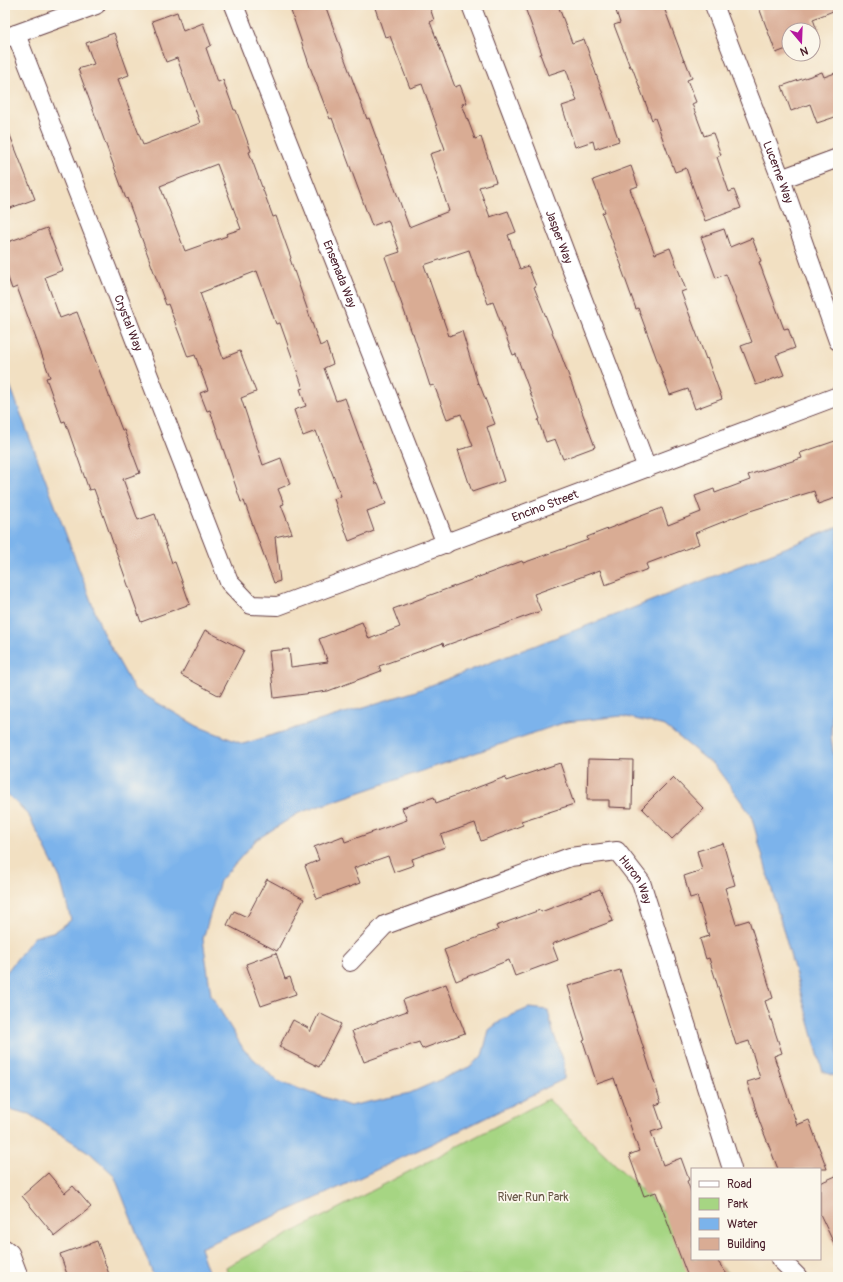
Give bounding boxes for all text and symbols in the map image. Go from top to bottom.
north arrow [781,22,821,62]
text: N [798,44,810,59]
street label: Lucerne Way [760,139,796,205]
street label: Jasper Way [542,208,576,266]
street label: Ensenada Way [320,238,360,310]
street label: Crystal Way [111,293,146,353]
street label: Encino Street [510,487,581,525]
street label: Huron Way [616,852,655,906]
legend [691,1168,821,1260]
text: Road [727,1177,752,1192]
park label: River Run Park [497,1190,569,1205]
text: Park [727,1197,748,1212]
text: Water [727,1217,758,1232]
text: Building [727,1237,766,1252]

